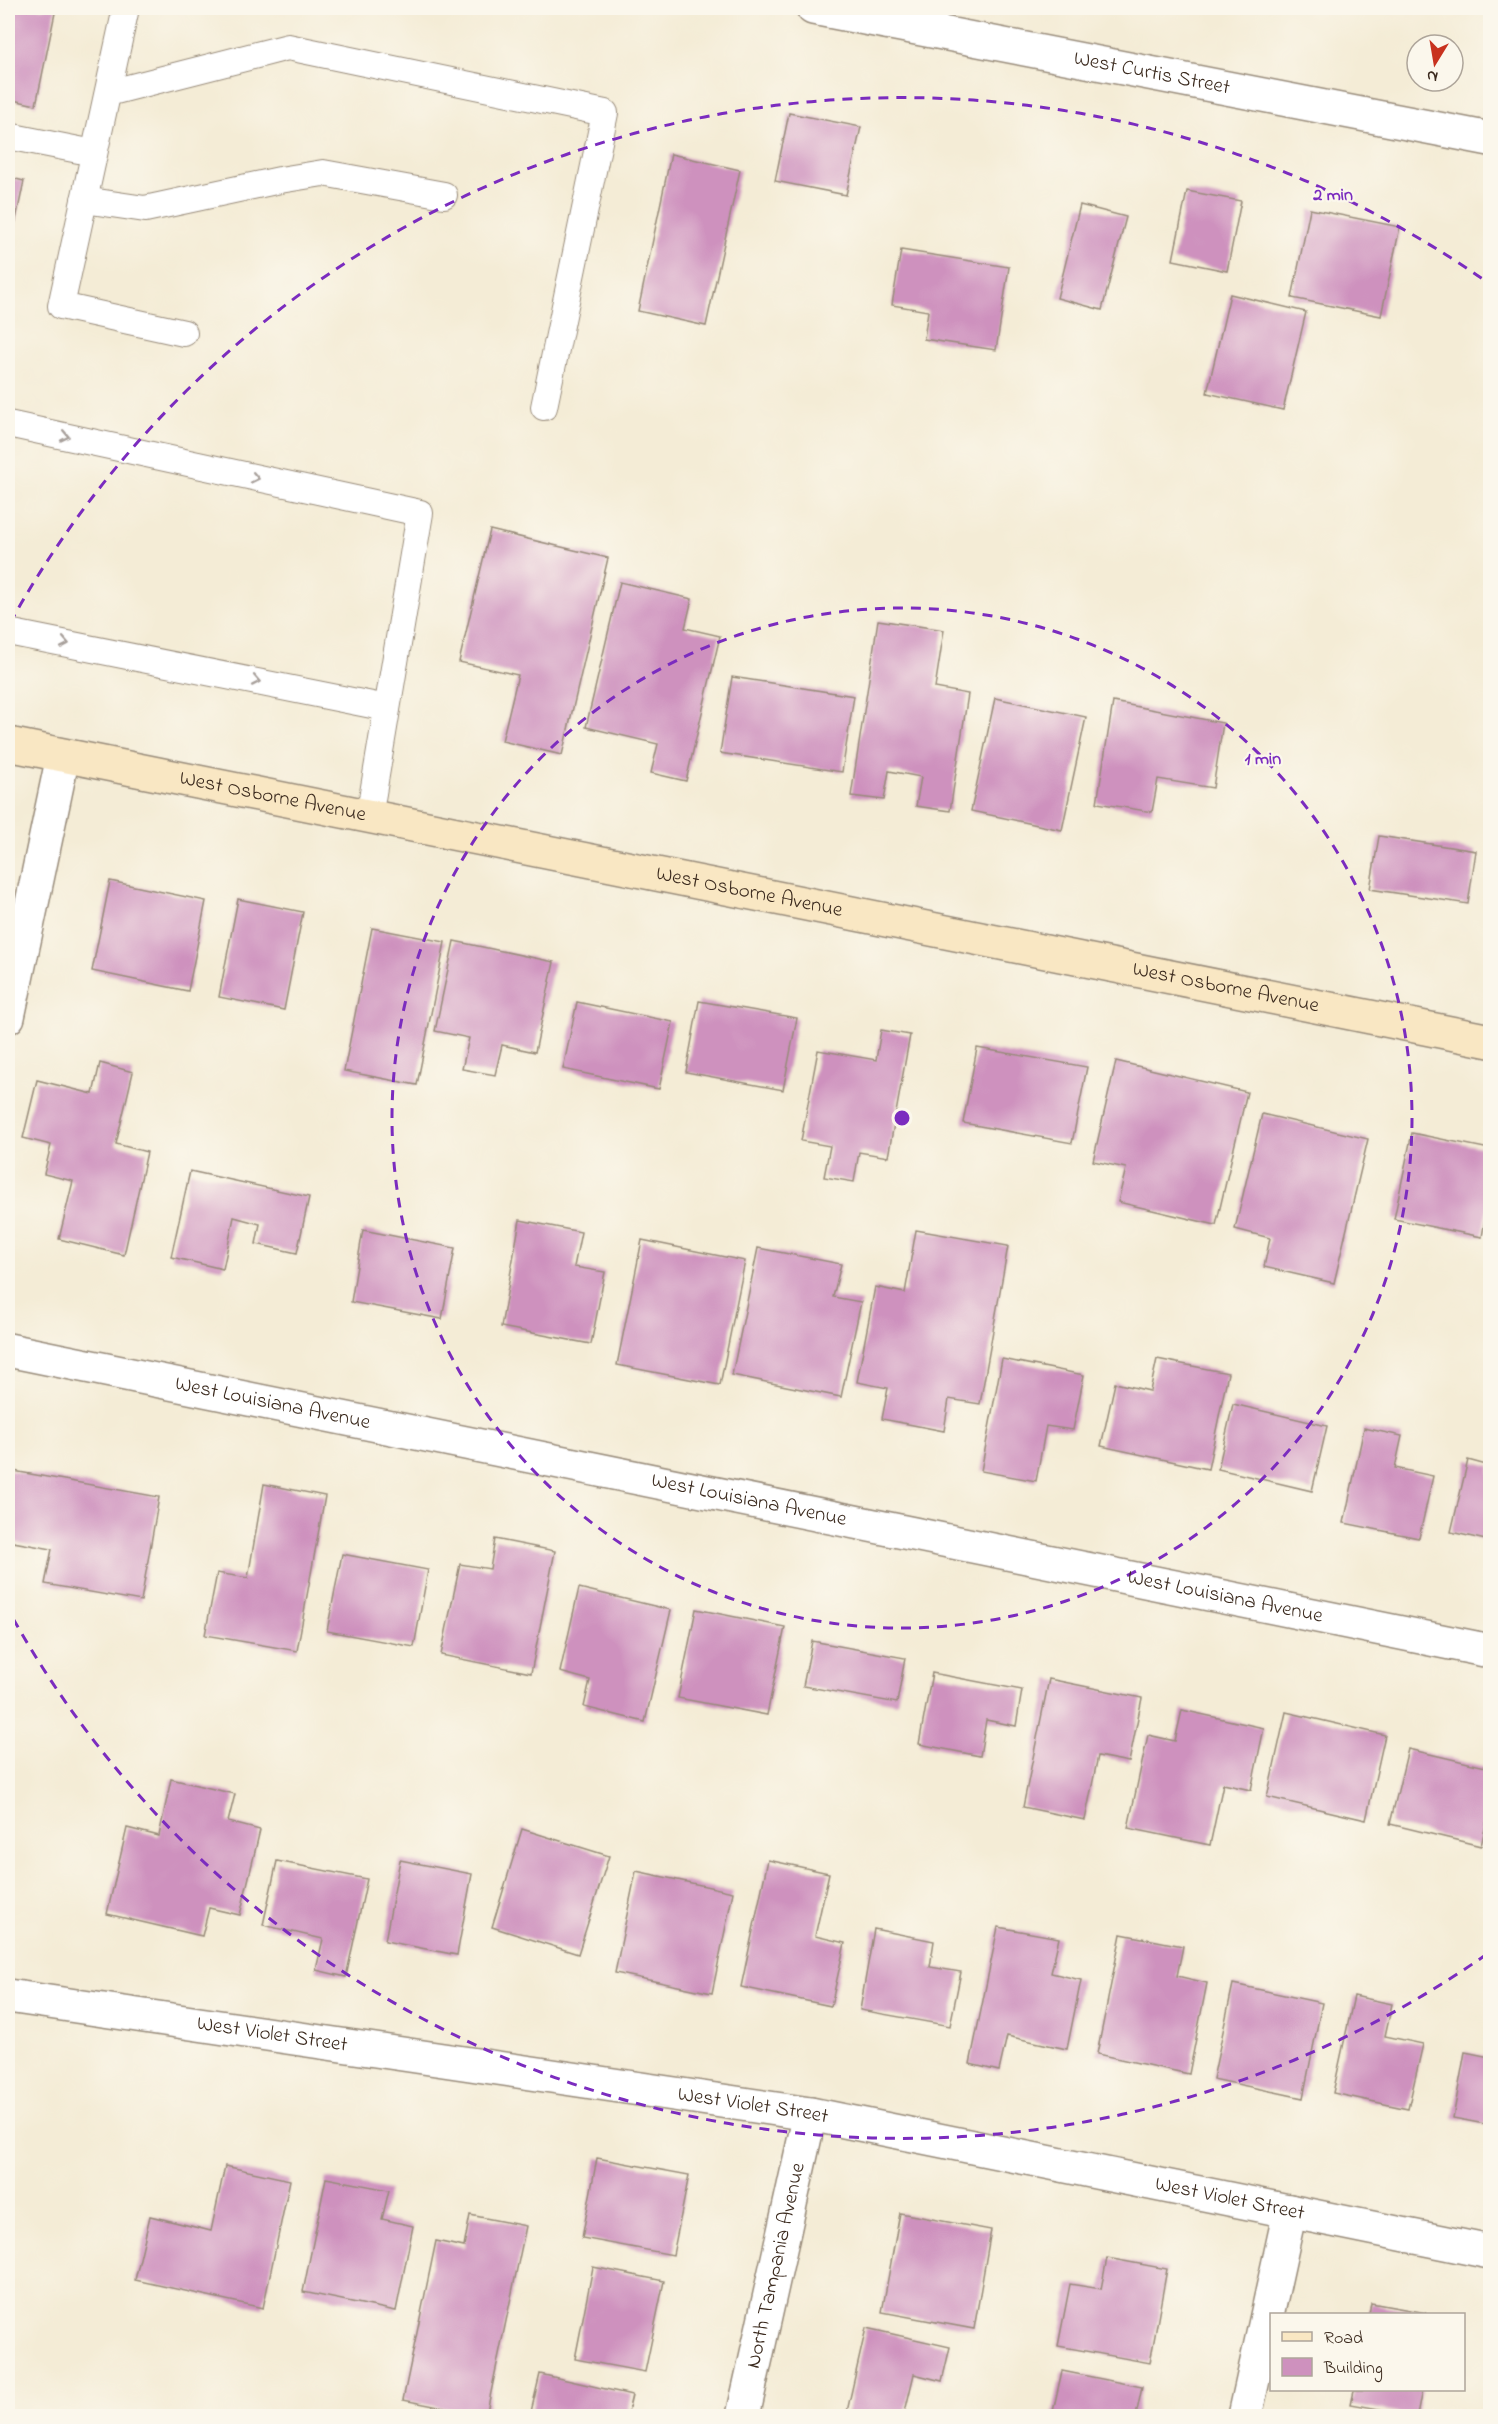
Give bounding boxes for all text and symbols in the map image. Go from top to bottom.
north arrow [1405,33,1465,93]
street label: West Curtis Street [1071,44,1232,103]
text: N [1425,63,1440,89]
text: 2 min [1312,183,1353,209]
one-way arrow [60,429,70,442]
one-way arrow [250,470,260,483]
one-way arrow [60,636,70,649]
one-way arrow [251,674,261,687]
text: 1 min [1245,747,1281,773]
street label: West Osborne Avenue [177,764,369,831]
street label: West Osborne Avenue [653,859,846,926]
street label: West Osborne Avenue [1130,955,1322,1022]
centre of rings [892,1108,912,1128]
street label: West Louisiana Avenue [172,1369,374,1438]
street label: West Louisiana Avenue [648,1466,850,1535]
street label: West Louisiana Avenue [1125,1563,1326,1632]
street label: West Violet Street [195,2009,350,2061]
street label: West Violet Street [676,2080,831,2132]
street label: North Tampania Avenue [739,2159,814,2371]
street label: West Violet Street [1152,2169,1307,2229]
legend [1270,2313,1465,2391]
text: Road [1324,2326,1363,2352]
text: Building [1323,2356,1383,2383]

